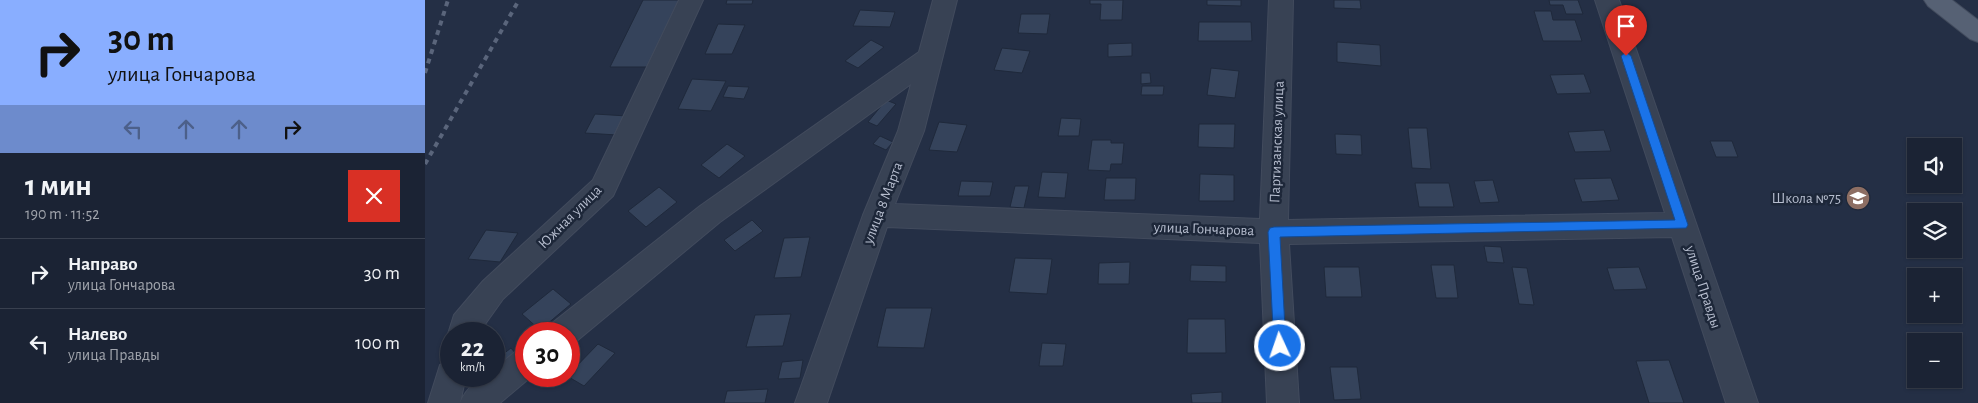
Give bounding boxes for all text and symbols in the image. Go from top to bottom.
pin [1605,5,1647,56]
icon: arrive [1612,12,1640,40]
icon: right [25,20,90,85]
text: 30 m [108,22,175,57]
text: улица Гончарова [108,63,256,85]
street label: Партизанская улица [1267,80,1287,203]
icon: left [119,115,147,143]
icon: ahead [172,115,200,143]
icon: ahead [225,115,253,143]
icon: right [278,115,306,143]
map controls [1907,138,1962,388]
button: sound [1907,138,1962,193]
street label: улица 8 Марта [860,160,906,247]
button: close [348,170,400,222]
text: 1 мин [25,171,92,201]
street label: Южная улица [535,182,605,252]
school or university icon: Школа №75 [1845,185,1871,211]
place label: Школа №75 [1771,191,1841,206]
button: layers [1907,203,1962,258]
text: 190 m · 11:52 [25,206,100,222]
street label: улица Гончарова [1152,220,1255,238]
street label: улица Правды [1682,243,1723,330]
text: Направо [68,255,138,274]
icon: right [25,260,53,288]
text: 30 m [364,264,400,283]
button: + [1907,268,1962,323]
text: улица Гончарова [68,277,175,293]
position arrow [1253,319,1305,371]
speed limit sign: 30 [515,322,580,387]
text: Налево [68,325,127,344]
icon: left [25,330,53,358]
button: − [1907,333,1962,388]
text: 100 m [355,334,400,353]
text: 22 [461,336,484,361]
text: улица Правды [68,347,160,363]
text: km/h [460,361,485,373]

